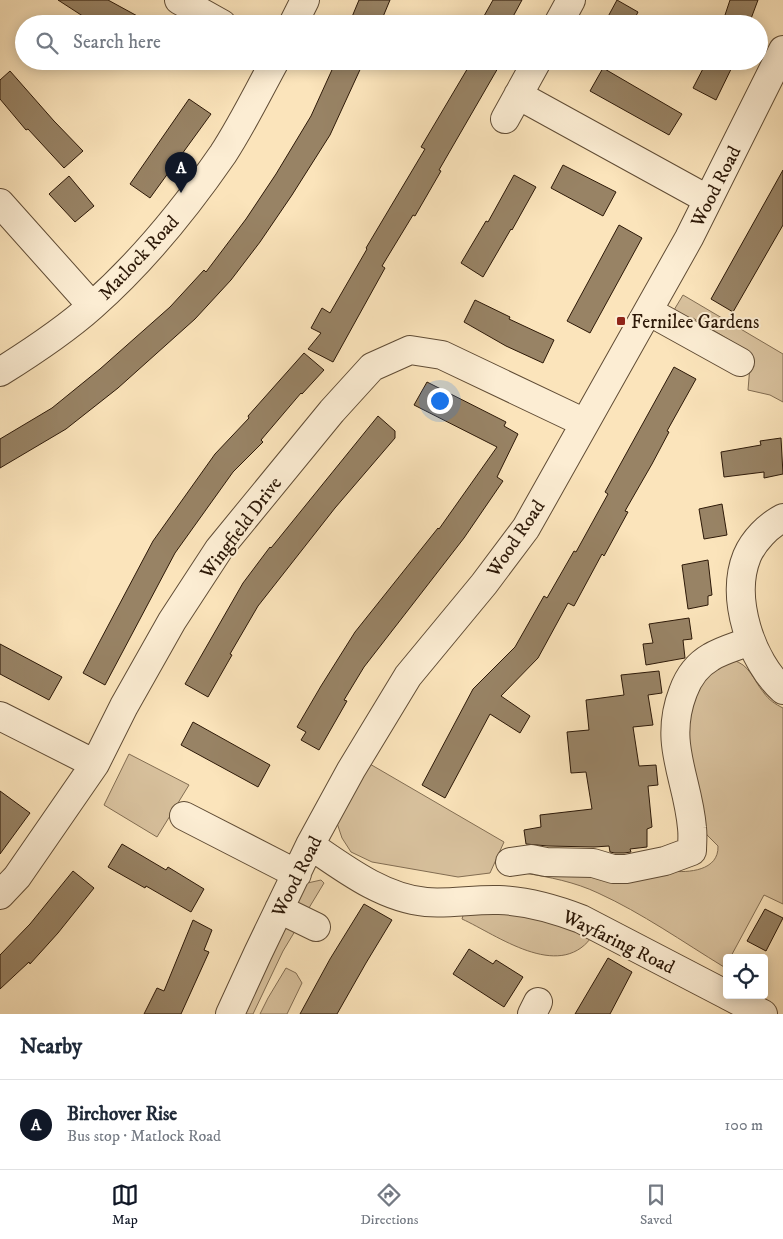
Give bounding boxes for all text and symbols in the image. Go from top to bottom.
search box [15,15,768,70]
icon: search [33,29,61,57]
text: Search here [73,31,161,54]
street label: Wood Road [686,142,747,232]
pin: A [165,152,197,193]
street label: Matlock Road [94,211,184,305]
place label: Fernilee Gardens [631,311,759,334]
marker: Fernilee Gardens [615,315,627,327]
your location [427,388,453,414]
street label: Wingfield Drive [195,472,287,584]
street label: Wood Road [482,496,551,583]
street label: Wood Road [267,832,328,922]
street label: Wayfaring Road [558,905,679,980]
map controls [723,954,768,999]
button: locate [723,954,768,999]
text: Nearby [20,1034,82,1060]
text: Birchover Rise [67,1103,177,1126]
text: A [31,1115,41,1135]
text: 100 m [725,1115,763,1135]
text: Bus stop · Matlock Road [67,1126,221,1146]
tab: Map [111,1181,139,1229]
tab: Directions [360,1181,418,1229]
tab: Saved [640,1181,672,1229]

